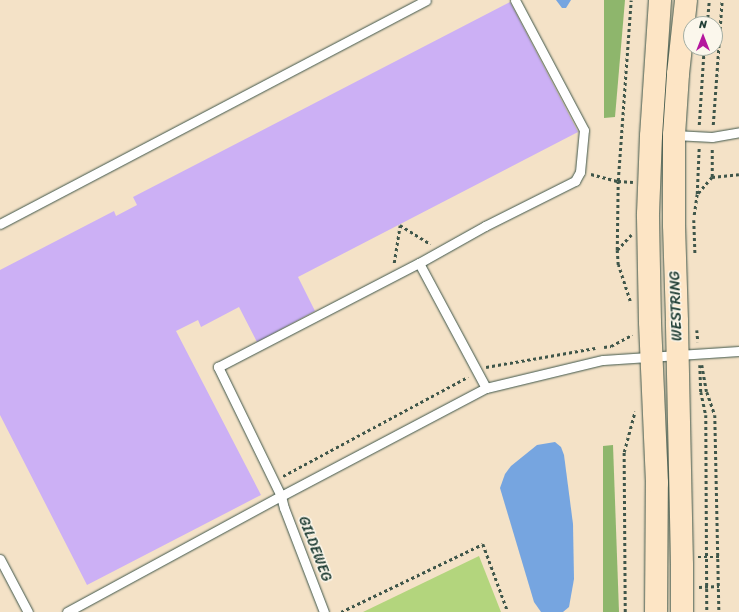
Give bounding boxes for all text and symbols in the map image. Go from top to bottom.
text: N [699,15,707,34]
north arrow [683,16,723,56]
street label: WESTRING [666,271,686,341]
street label: GILDEWEG [294,514,336,584]

